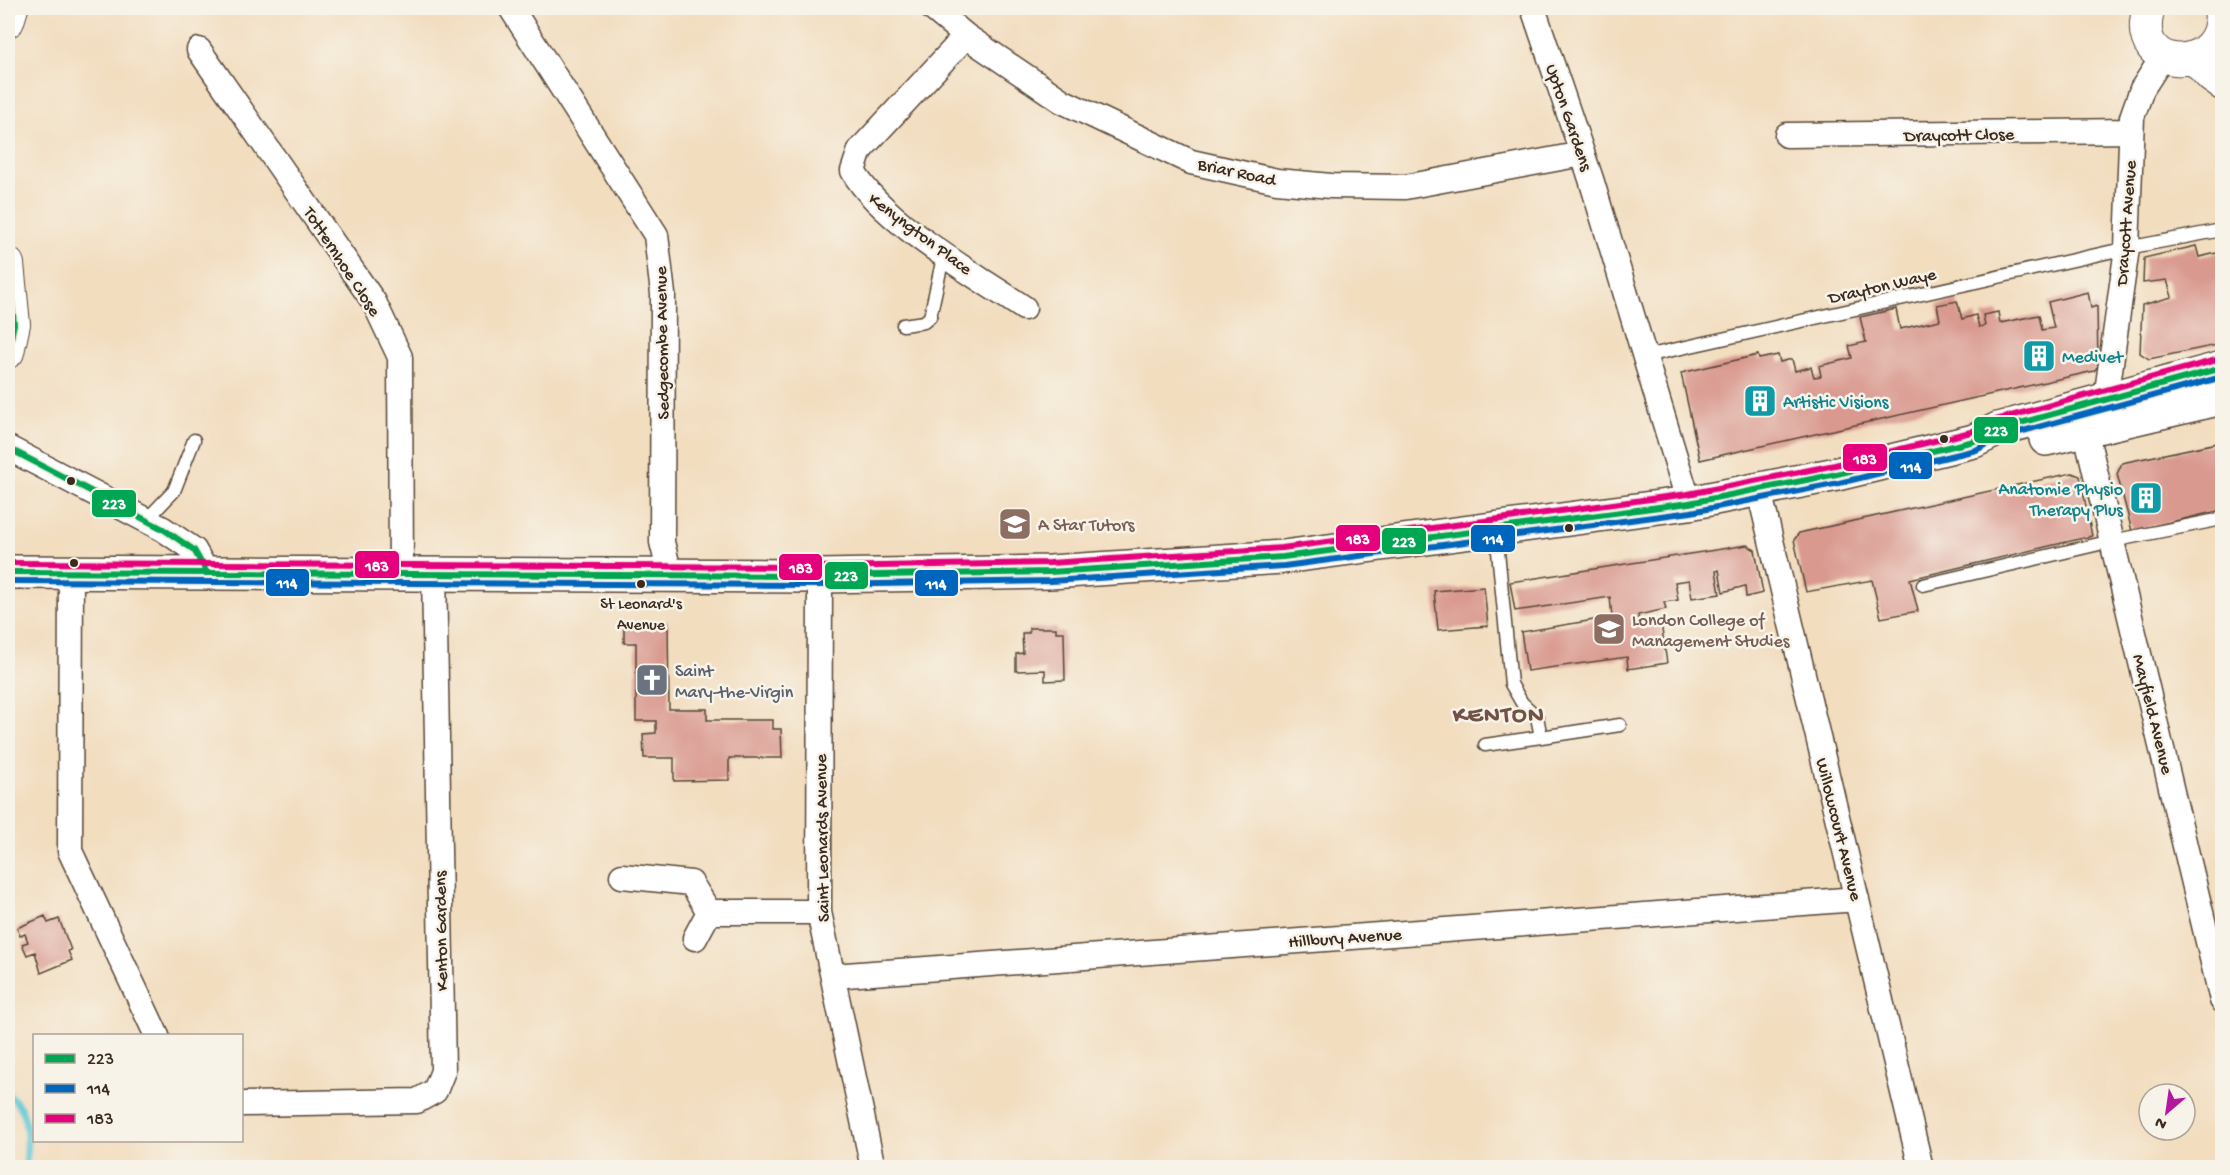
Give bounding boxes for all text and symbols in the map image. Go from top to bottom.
street label: Upton Gardens [1540,62,1596,175]
street label: Draycott Close [1903,125,2015,148]
street label: Briar Road [1194,155,1279,192]
street label: Draycott Avenue [2113,159,2142,288]
street label: Kenyngton Place [864,189,976,281]
street label: Totternhoe Close [297,203,385,322]
street label: Drayton Waye [1826,265,1939,310]
street label: Sedgecombe Avenue [652,266,675,420]
building icon: Medivet [2021,338,2057,374]
place label: Medivet [2062,348,2124,369]
building icon: Artistic Visions [1742,383,1778,419]
place label: Artistic Visions [1783,393,1890,414]
line badge: 223 [1973,416,2019,444]
text: 223 [1984,424,2008,443]
unlabelled marker [1938,433,1950,445]
line badge: 183 [1842,443,1888,472]
line badge: 114 [1888,451,1933,480]
text: 183 [1852,452,1877,471]
text: 114 [1900,460,1922,479]
unlabelled marker [65,475,77,487]
place label: Anatomie Physio Therapy Plus [1999,480,2124,522]
building icon: Anatomie Physio Therapy Plus [2128,480,2164,516]
line badge: 223 [91,489,137,518]
text: 223 [102,497,126,516]
school or university icon: A Star Tutors [997,506,1033,542]
place label: A Star Tutors [1038,516,1136,537]
unlabelled marker [1563,522,1575,534]
line badge: 183 [1335,524,1381,552]
line badge: 114 [1470,524,1516,553]
line badge: 223 [1381,527,1427,555]
text: 183 [1345,532,1370,551]
text: 114 [1482,532,1504,551]
text: 223 [1392,535,1416,554]
line badge: 183 [354,550,400,579]
line badge: 183 [778,553,823,581]
unlabelled marker [68,557,80,569]
text: 183 [364,559,389,578]
text: 183 [788,561,813,580]
line badge: 223 [824,561,869,590]
line badge: 114 [265,568,310,597]
text: 223 [834,569,858,588]
line badge: 114 [914,569,959,597]
text: 114 [276,576,298,595]
text: 114 [925,577,947,596]
marker: St Leonard's Avenue [635,578,647,590]
place label: St Leonard's Avenue [600,596,683,636]
school or university icon: London College of Management Studies [1591,611,1627,647]
place label: London College of Management Studies [1632,611,1791,653]
street label: Mayfield Avenue [2127,652,2177,777]
church icon: Saint Mary-the-Virgin [634,662,670,698]
place label: Saint Mary-the-Virgin [675,662,794,704]
district label: KENTON [1452,702,1545,731]
street label: Saint Leonards Avenue [812,753,835,922]
street label: Willowcourt Avenue [1810,756,1866,904]
street label: Kenton Gardens [431,869,454,991]
street label: Hillbury Avenue [1288,925,1403,954]
legend [33,1034,243,1142]
text: 223 [87,1050,114,1071]
text: 114 [86,1080,111,1101]
north arrow [2137,1082,2197,1142]
text: 183 [86,1110,113,1131]
text: N [2152,1111,2171,1133]

